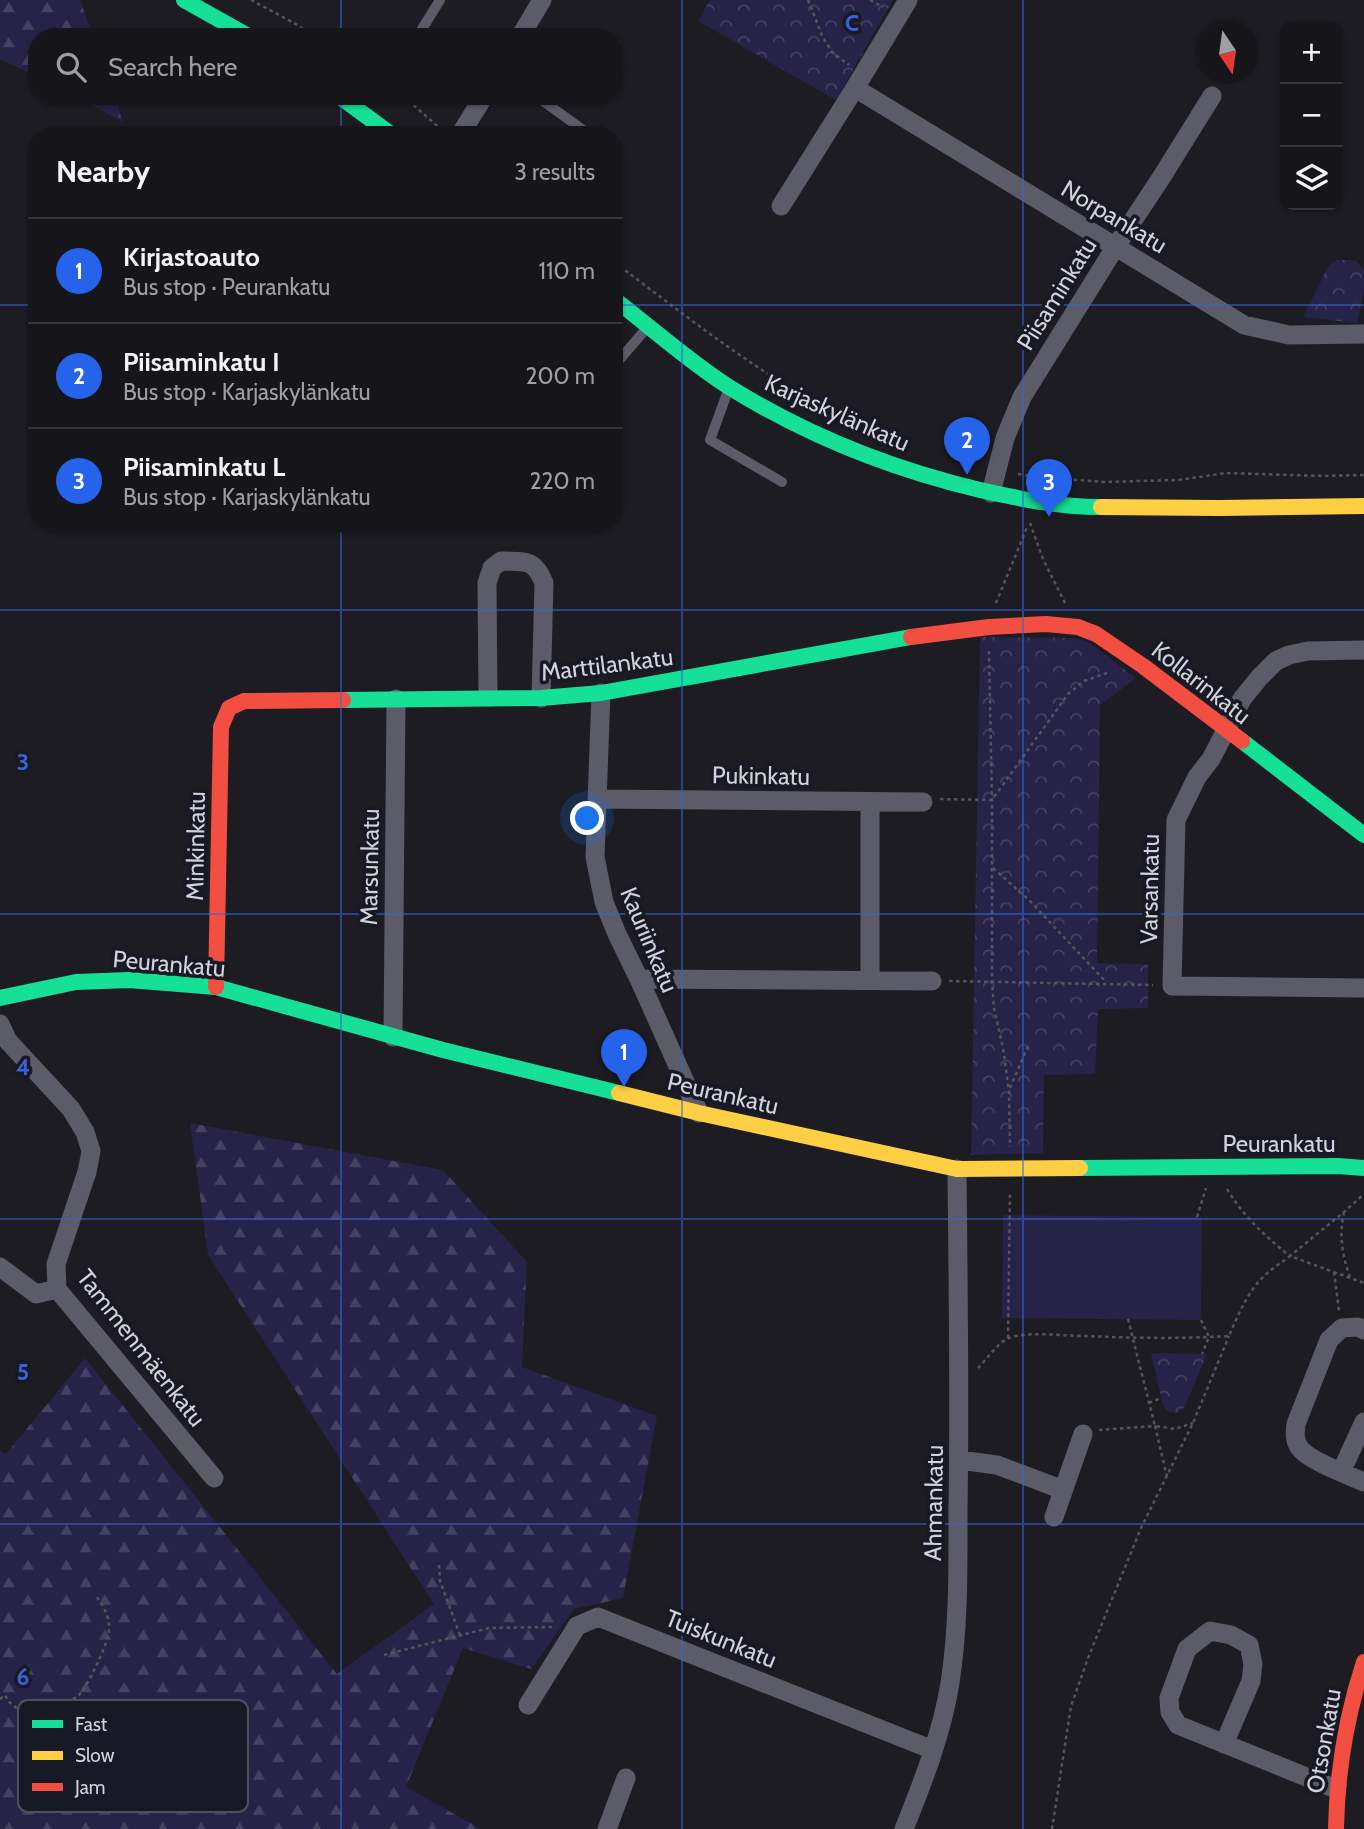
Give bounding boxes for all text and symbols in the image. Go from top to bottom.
text: C [845,9,859,37]
north arrow [1196,21,1259,84]
map controls [1280,21,1343,210]
button: + [1280,21,1343,84]
search box [28,28,623,105]
icon: search [52,48,90,86]
text: Search here [108,51,237,83]
button: − [1280,84,1343,147]
button: layers [1280,147,1343,210]
text: Nearby [56,153,150,190]
text: 3 results [514,158,595,186]
street label: Norpankatu [1056,174,1172,259]
street label: Piisaminkatu [1011,232,1103,355]
text: Kirjastoauto [123,241,260,273]
text: 1 [75,257,83,285]
text: 110 m [539,257,595,285]
text: Bus stop · Peurankatu [123,273,330,301]
text: Piisaminkatu I [123,346,280,378]
text: 2 [73,362,85,390]
text: 200 m [525,362,595,390]
street label: Karjaskylänkatu [760,368,914,457]
text: Bus stop · Karjaskylänkatu [123,378,371,406]
pin: 2 [944,417,990,475]
text: Piisaminkatu L [123,451,285,483]
pin: 3 [1026,459,1072,517]
text: 3 [73,467,85,495]
text: 220 m [529,467,595,495]
text: Bus stop · Karjaskylänkatu [123,483,371,511]
street label: Kollarinkatu [1146,635,1257,730]
street label: Marttilankatu [539,642,675,687]
text: 3 [17,748,29,776]
street label: Pukinkatu [712,760,810,791]
street label: Minkinkatu [180,791,211,901]
your location [570,801,604,835]
street label: Marsunkatu [354,808,385,926]
street label: Varsankatu [1134,834,1165,944]
street label: Kauriinkatu [614,883,685,997]
street label: Peurankatu [111,944,227,983]
pin: 1 [601,1029,647,1087]
text: 4 [16,1053,30,1081]
street label: Peurankatu [665,1067,782,1120]
street label: Peurankatu [1222,1129,1336,1158]
street label: Tammenmäenkatu [71,1263,212,1432]
text: 5 [17,1358,29,1386]
street label: Ahmankatu [918,1445,949,1561]
street label: Tuiskunkatu [661,1603,781,1674]
text: 6 [17,1663,29,1691]
street label: Otsonkatu [1300,1686,1347,1795]
legend [18,1700,248,1812]
text: Fast [75,1713,108,1736]
text: Slow [75,1744,115,1767]
text: Jam [74,1776,105,1799]

